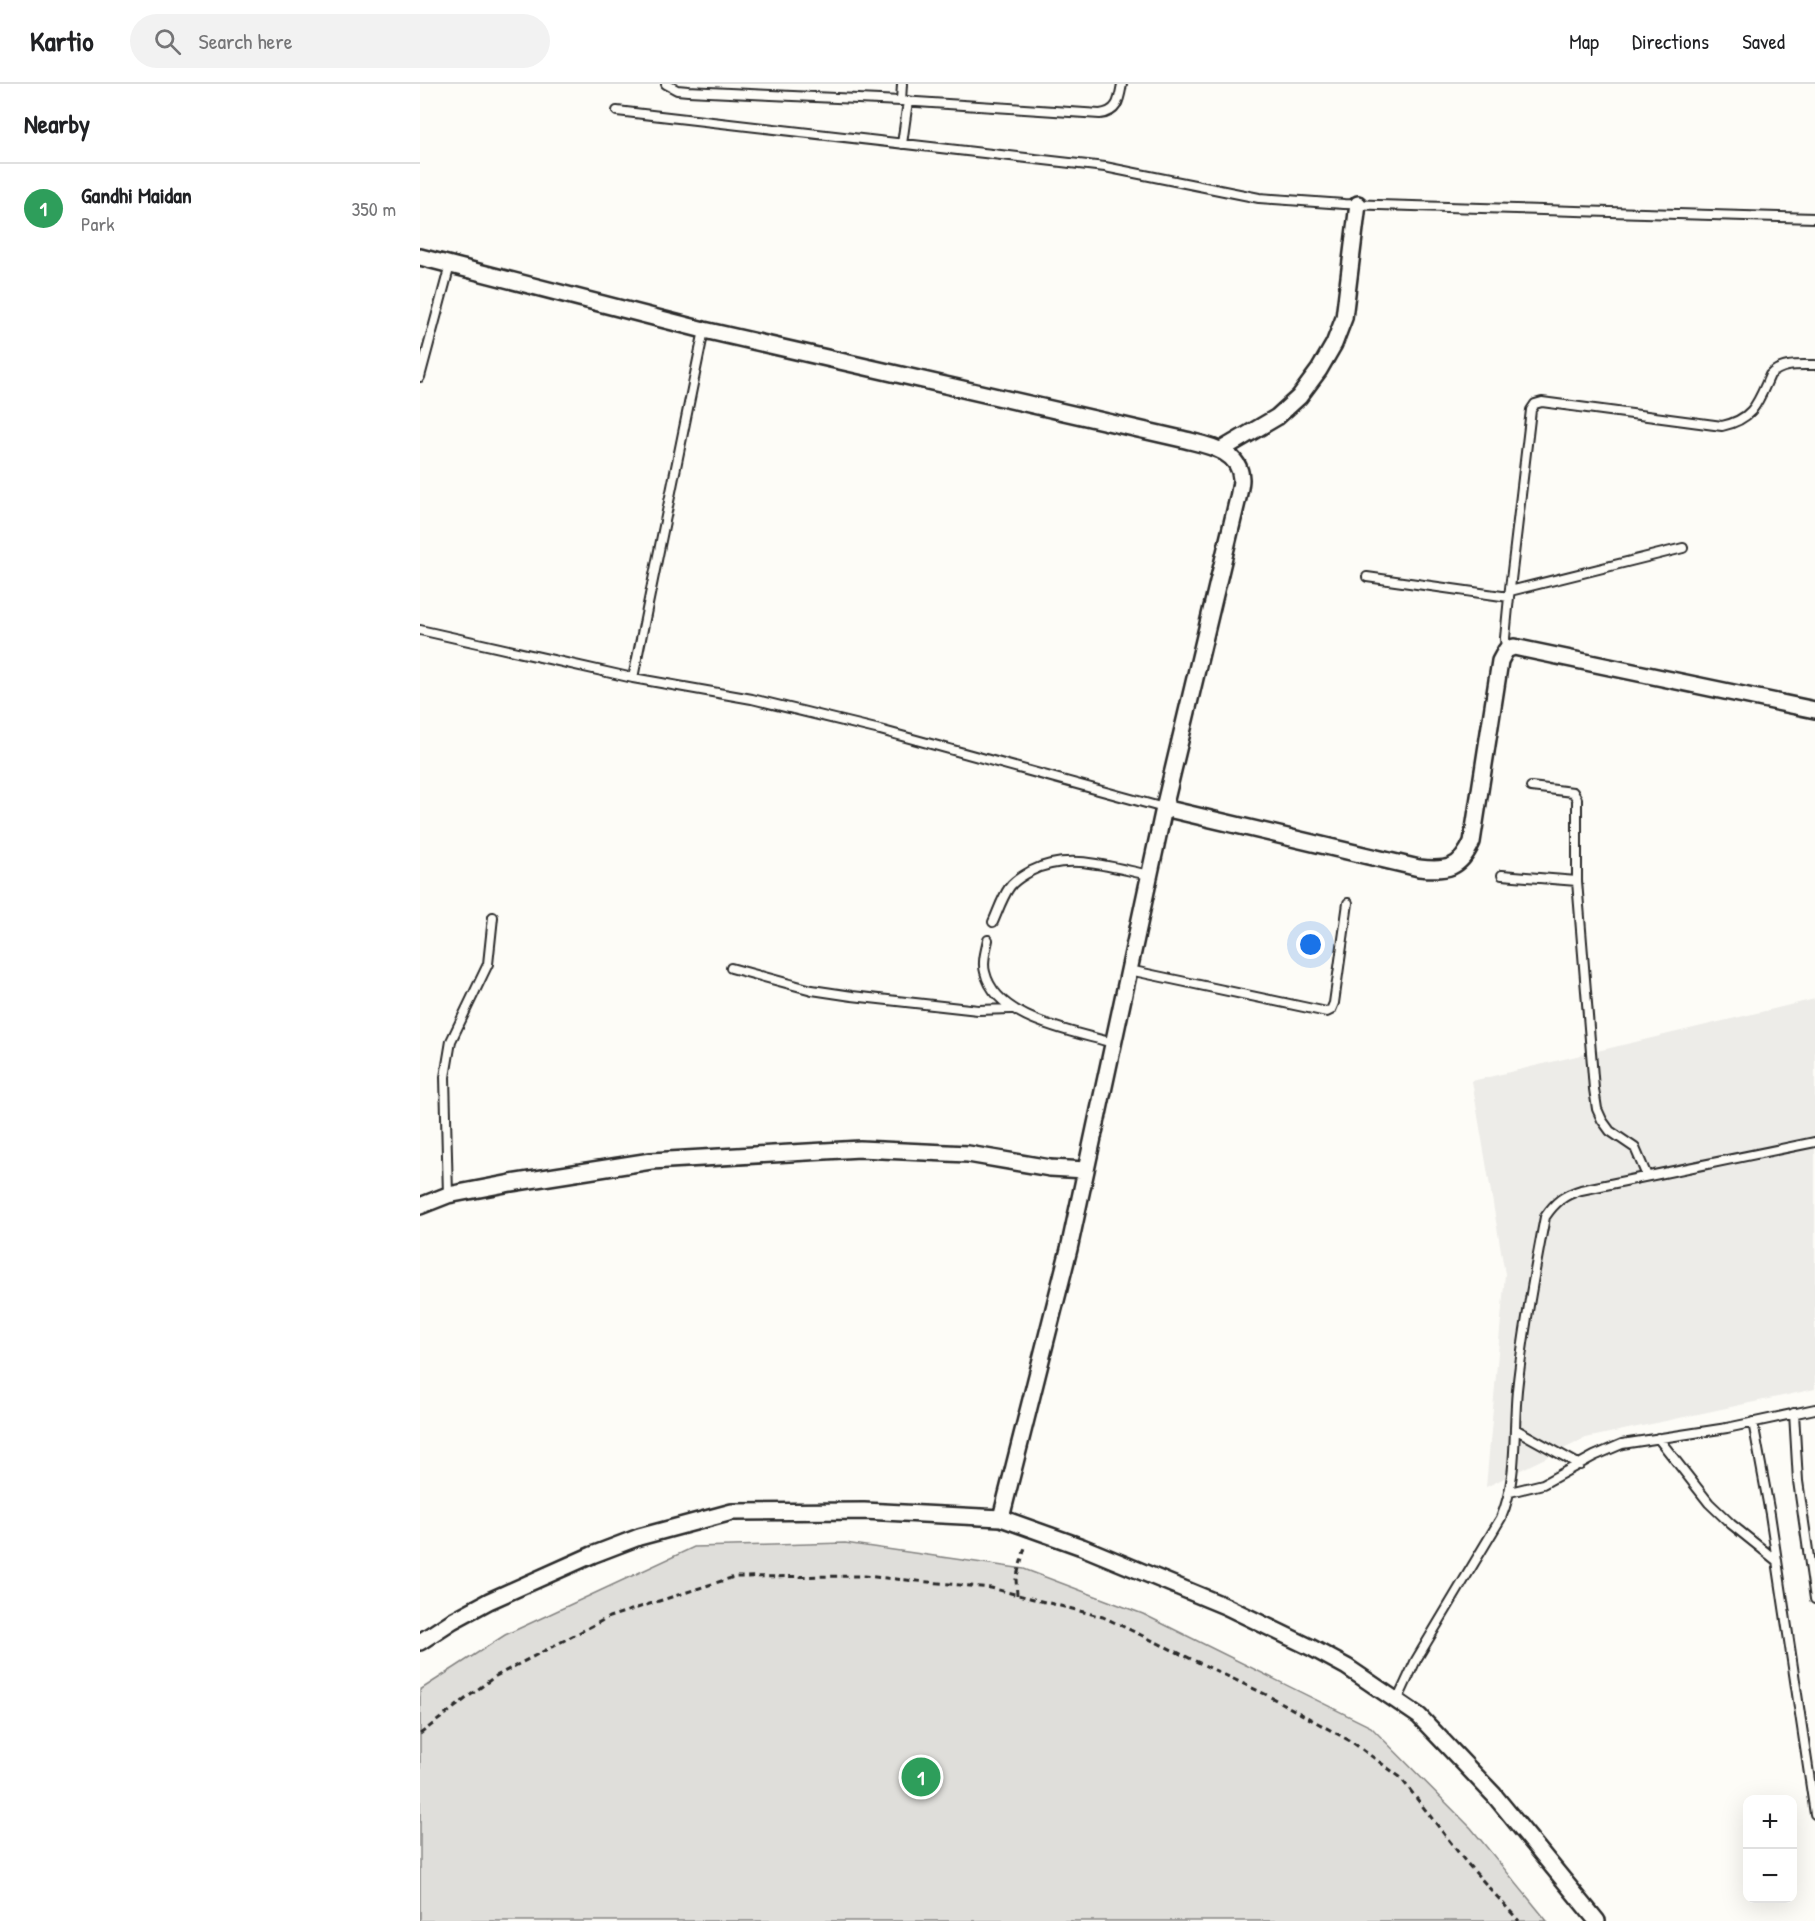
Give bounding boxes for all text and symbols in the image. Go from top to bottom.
search box [130,14,550,68]
text: Kartio [30,22,94,60]
icon: search [151,25,184,58]
text: Search here [199,26,293,56]
text: Map [1569,27,1599,56]
text: Directions [1632,27,1709,56]
text: Saved [1742,27,1785,56]
text: Nearby [24,106,90,141]
text: Gandhi Maidan [81,180,192,210]
text: 1 [40,195,47,222]
text: 350 m [351,195,396,222]
text: Park [81,210,114,237]
your location [1296,930,1325,959]
pin: 1 [902,1754,940,1800]
map controls [1743,1795,1797,1903]
button: + [1743,1795,1797,1849]
button: − [1743,1849,1797,1903]

